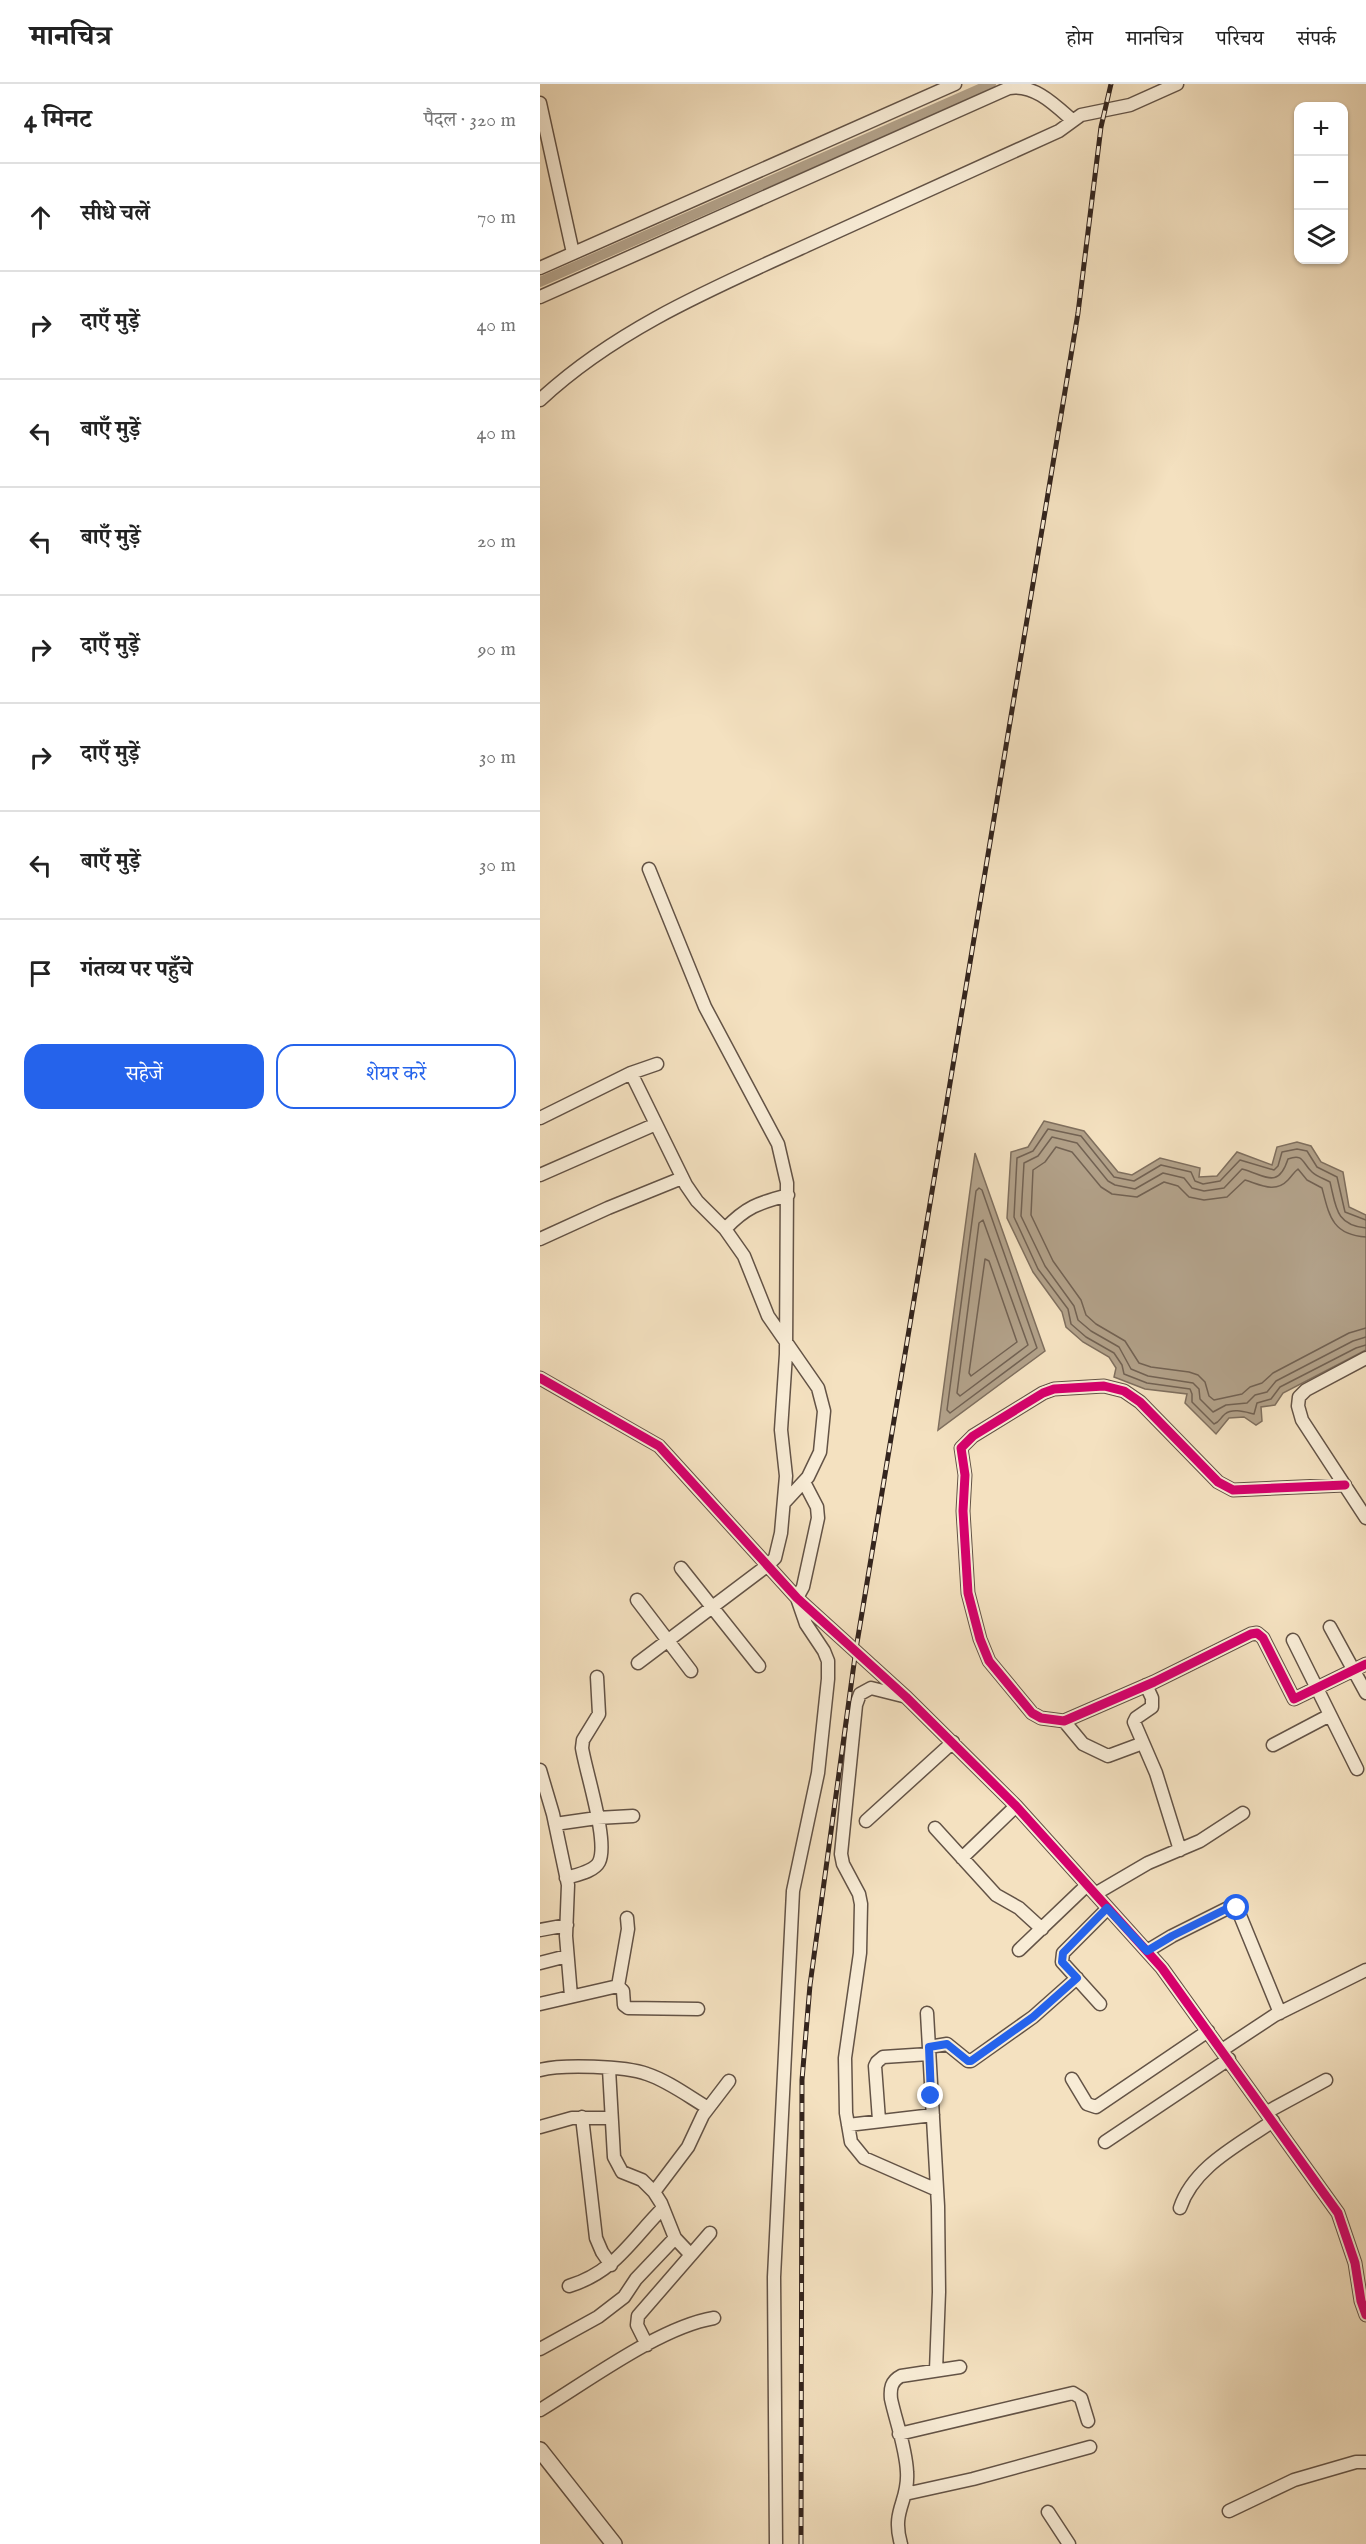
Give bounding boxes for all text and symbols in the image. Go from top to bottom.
text: मानचित्र [30,20,112,55]
text: होम [1066,26,1093,53]
text: मानचित्र [1126,26,1183,53]
text: परिचय [1216,26,1264,53]
text: संपर्क [1297,26,1336,53]
map controls [1294,102,1348,264]
button: + [1294,102,1348,156]
text: 4 मिनट [24,103,92,136]
text: पैदल · 320 m [424,108,516,133]
button: − [1294,156,1348,210]
text: सीधे चलें [81,200,150,228]
icon: ahead [24,201,57,234]
text: 70 m [477,205,516,230]
button: layers [1294,210,1348,264]
text: दाएँ मुड़ें [81,308,140,336]
icon: right [24,309,57,342]
text: 40 m [477,313,516,338]
text: बाएँ मुड़ें [81,416,140,444]
icon: left [24,417,57,450]
text: 40 m [477,421,516,446]
text: बाएँ मुड़ें [81,524,140,552]
icon: left [24,525,57,558]
text: 20 m [477,529,516,554]
text: दाएँ मुड़ें [81,632,140,660]
icon: right [24,633,57,666]
text: 90 m [478,637,516,662]
text: दाएँ मुड़ें [81,740,140,768]
icon: right [24,741,57,774]
text: 30 m [479,745,516,770]
text: बाएँ मुड़ें [81,848,140,876]
icon: left [24,849,57,882]
text: 30 m [479,853,516,878]
text: गंतव्य पर पहुँचे [81,956,192,984]
icon: arrive [24,957,57,990]
button: सहेजें [24,1044,264,1109]
button: शेयर करें [276,1044,516,1109]
route start [1223,1894,1249,1920]
route end [917,2082,943,2108]

